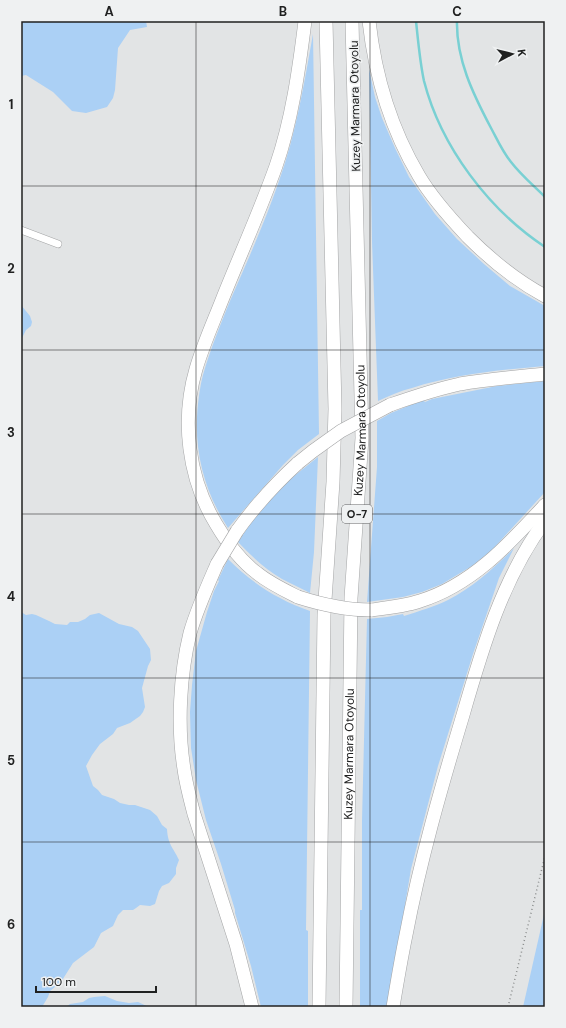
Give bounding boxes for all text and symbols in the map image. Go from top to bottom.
text: A [104,3,114,20]
text: B [279,3,287,20]
text: C [452,3,462,20]
north arrow [492,34,532,74]
street label: Kuzey Marmara Otoyolu [346,40,364,172]
text: K [515,48,529,57]
text: 1 [9,96,13,113]
text: 2 [7,260,15,277]
street label: Kuzey Marmara Otoyolu [350,364,370,497]
text: 3 [7,424,15,441]
road number: O-7 [342,505,372,523]
text: 4 [7,588,15,605]
street label: Kuzey Marmara Otoyolu [340,688,358,820]
text: 5 [7,752,15,769]
text: 6 [7,916,15,933]
scale bar [36,968,156,994]
text: 100 m [42,974,76,990]

